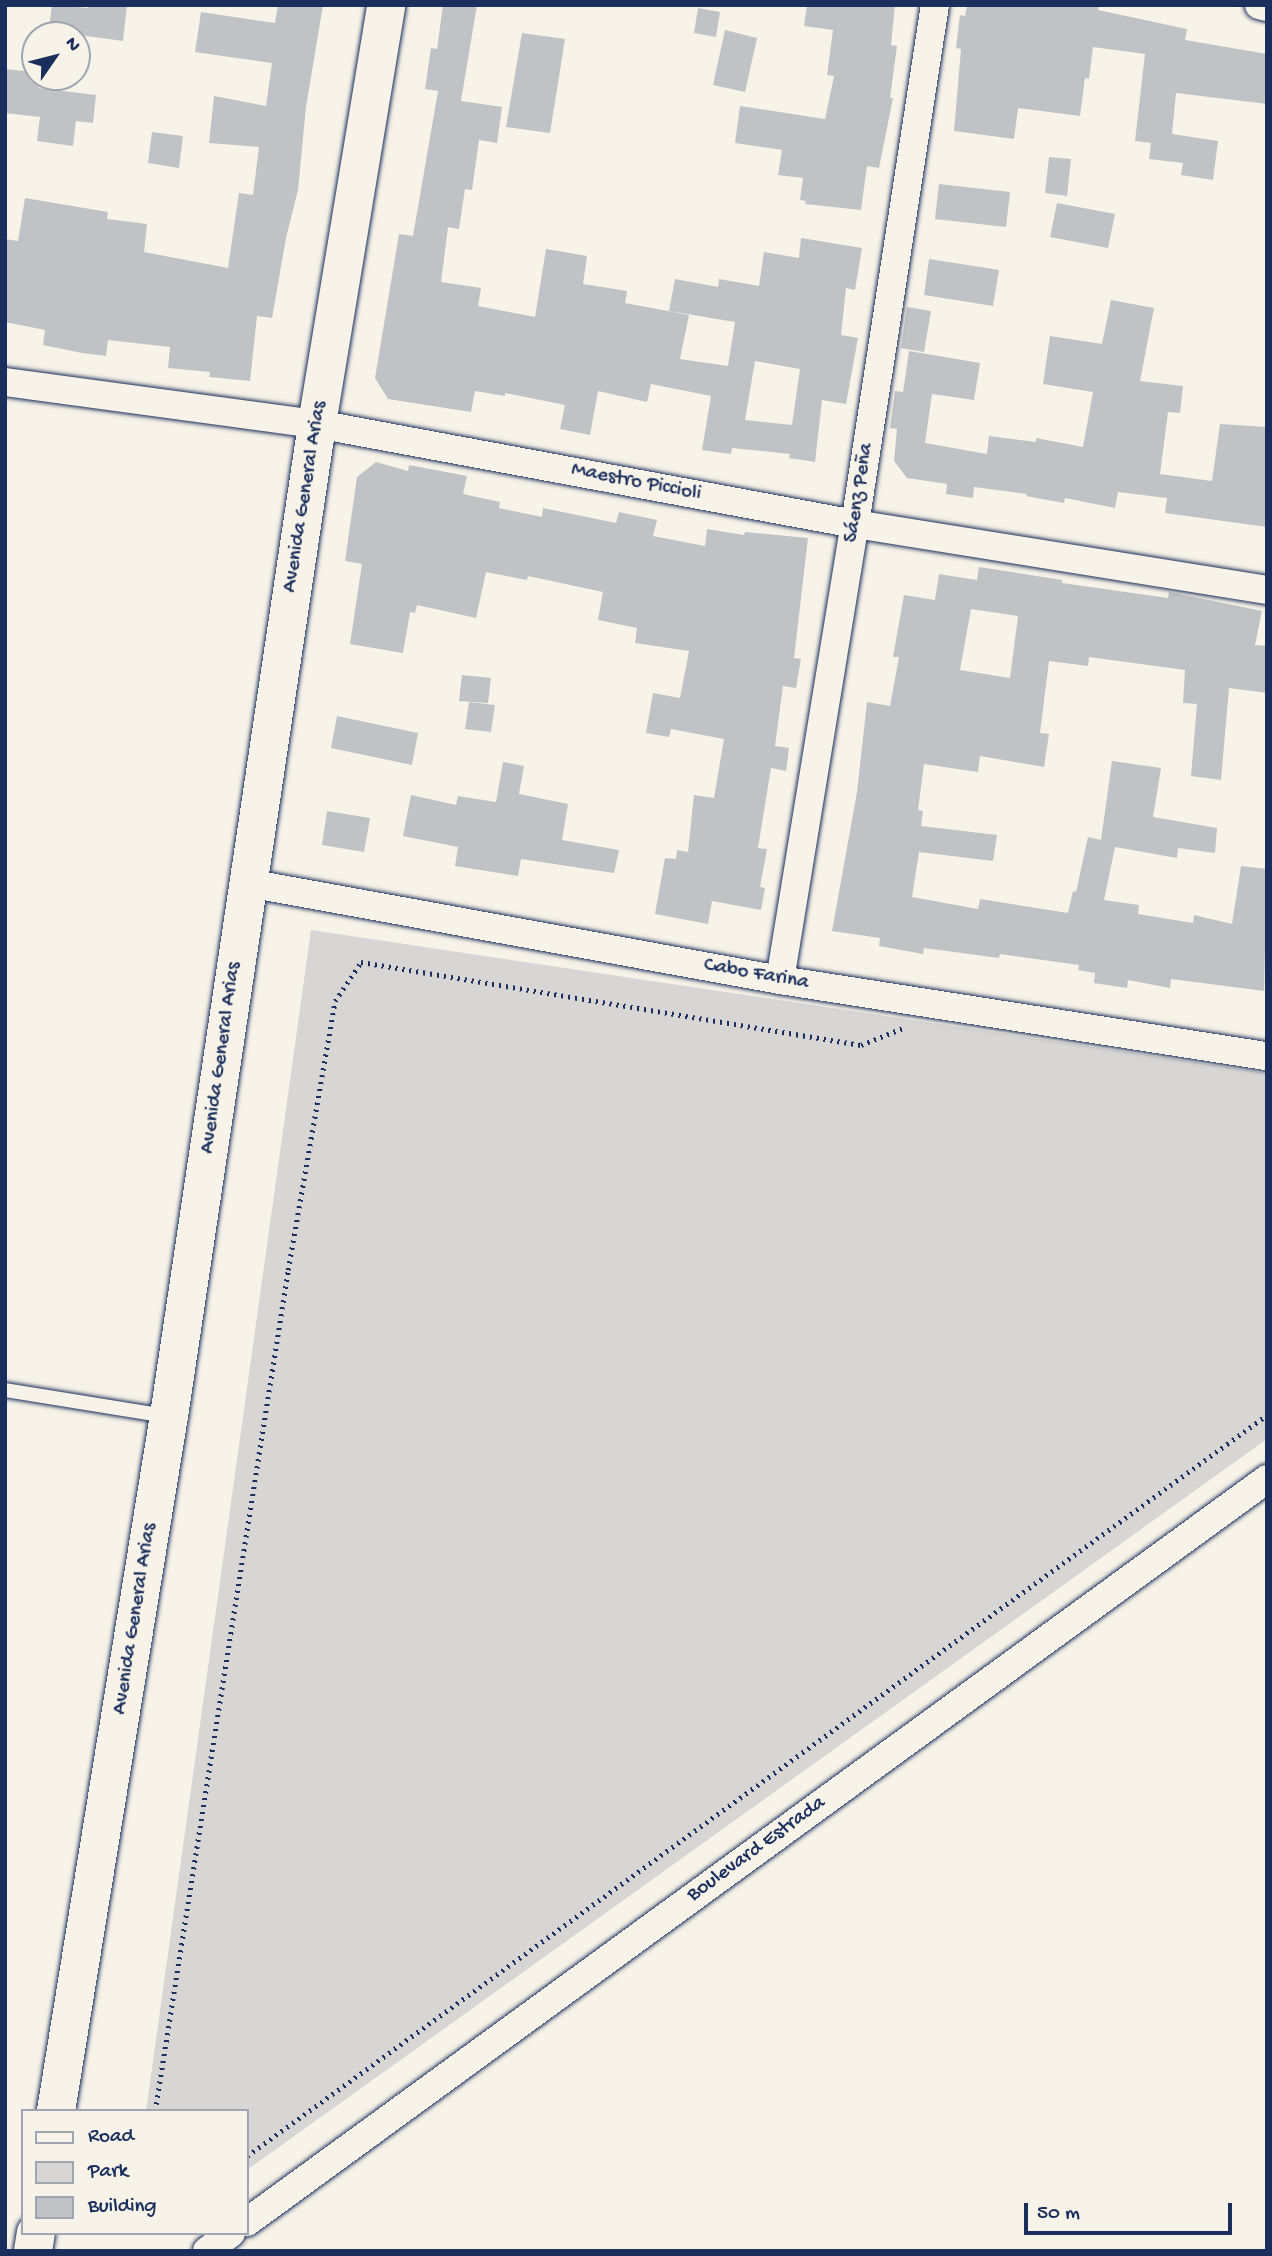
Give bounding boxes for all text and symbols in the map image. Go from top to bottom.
north arrow [21,21,91,91]
text: N [59,33,85,56]
street label: Avenida General Arias [278,400,334,594]
street label: Sáenz Peña [840,441,880,545]
street label: Maestro Piccioli [569,458,703,508]
street label: Cabo Farina [702,953,810,997]
street label: Avenida General Arias [196,961,248,1155]
street label: Avenida General Arias [108,1522,164,1716]
street label: Boulevard Estrada [683,1791,831,1909]
legend [21,2109,248,2235]
text: Road [88,2125,134,2150]
text: Park [88,2160,128,2185]
scale bar [1027,2190,1235,2234]
text: Building [88,2195,157,2220]
text: 50 m [1037,2202,1080,2227]

